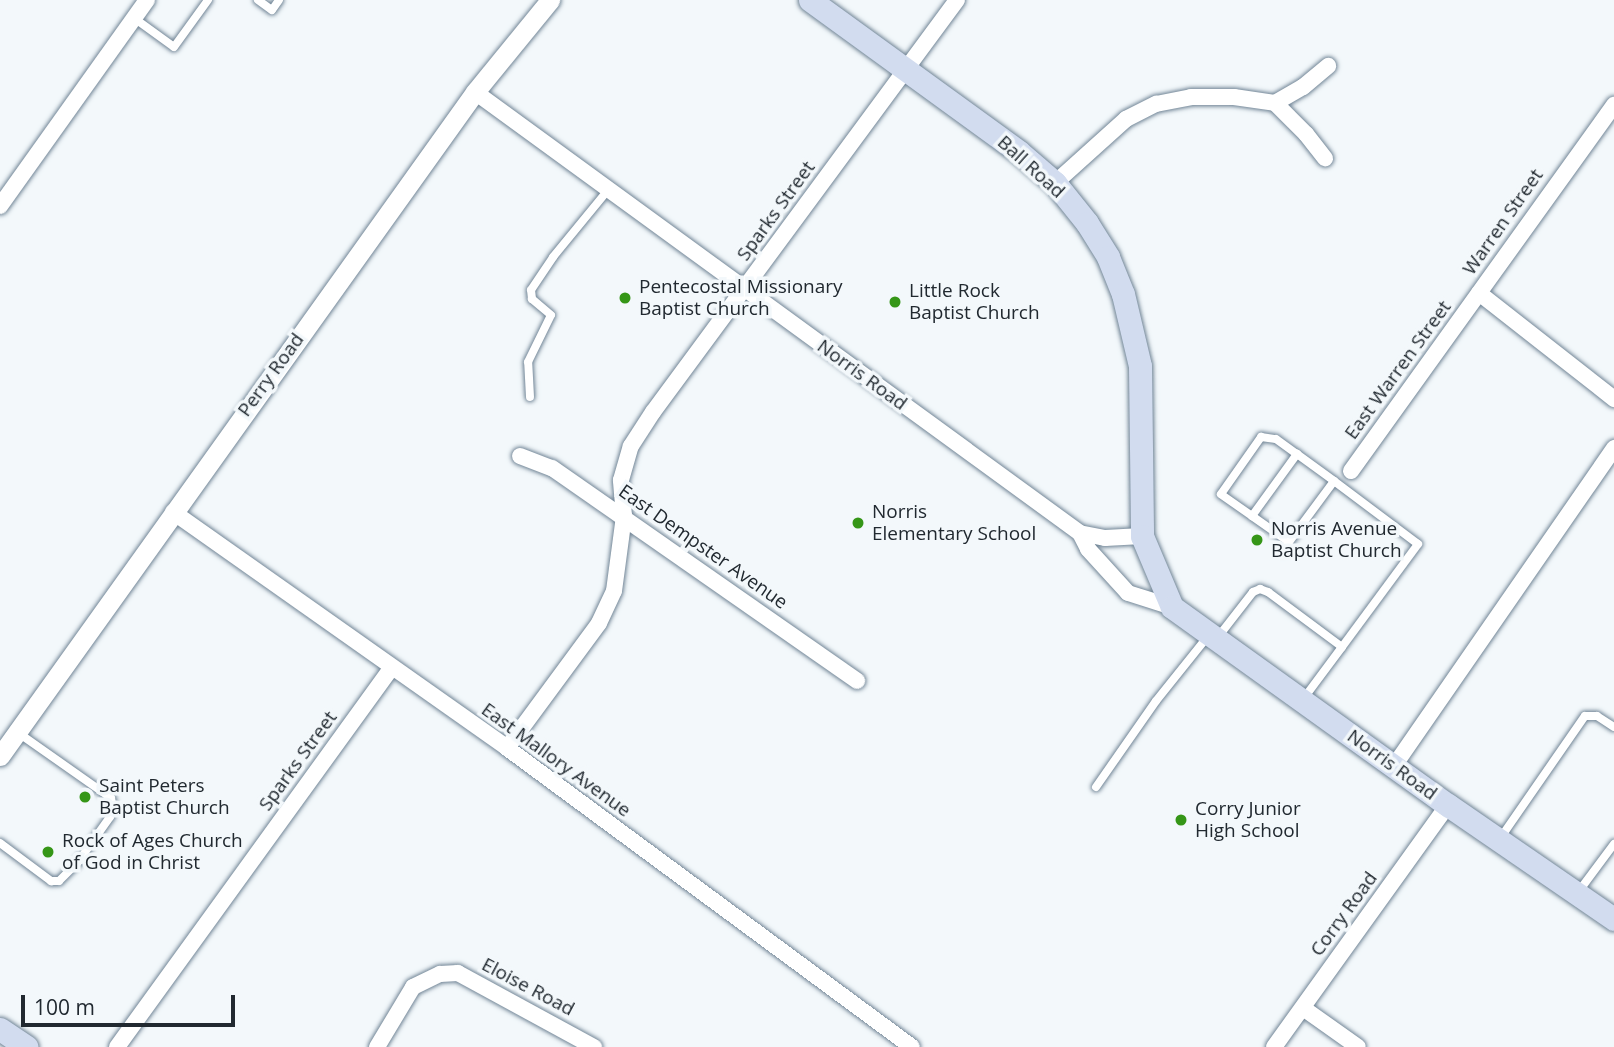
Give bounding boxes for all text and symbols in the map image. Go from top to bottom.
street label: Ball Road [993,131,1069,203]
street label: Sparks Street [732,157,820,265]
street label: Warren Street [1458,165,1548,279]
place label: Pentecostal Missionary Baptist Church [639,276,843,320]
place label: Little Rock Baptist Church [909,280,1040,324]
marker: Pentecostal Missionary Baptist Church [617,290,633,306]
marker: Little Rock Baptist Church [887,294,903,310]
street label: East Warren Street [1340,296,1456,444]
street label: Perry Road [233,329,309,421]
street label: Norris Road [813,335,911,415]
street label: East Dempster Avenue [614,480,792,614]
place label: Norris Elementary School [872,501,1036,545]
marker: Norris Elementary School [850,515,866,531]
place label: Norris Avenue Baptist Church [1271,518,1402,562]
marker: Norris Avenue Baptist Church [1249,532,1265,548]
street label: East Mallory Avenue [477,698,635,822]
street label: Sparks Street [254,707,342,815]
street label: Norris Road [1343,725,1441,805]
place label: Saint Peters Baptist Church [99,775,230,819]
marker: Saint Peters Baptist Church [77,789,93,805]
place label: Corry Junior High School [1195,798,1301,842]
marker: Corry Junior High School [1173,812,1189,828]
place label: Rock of Ages Church of God in Christ [62,830,243,874]
marker: Rock of Ages Church of God in Christ [40,844,56,860]
street label: Corry Road [1306,867,1382,961]
street label: Eloise Road [478,953,578,1021]
scale bar [24,981,238,1025]
text: 100 m [34,993,95,1021]

